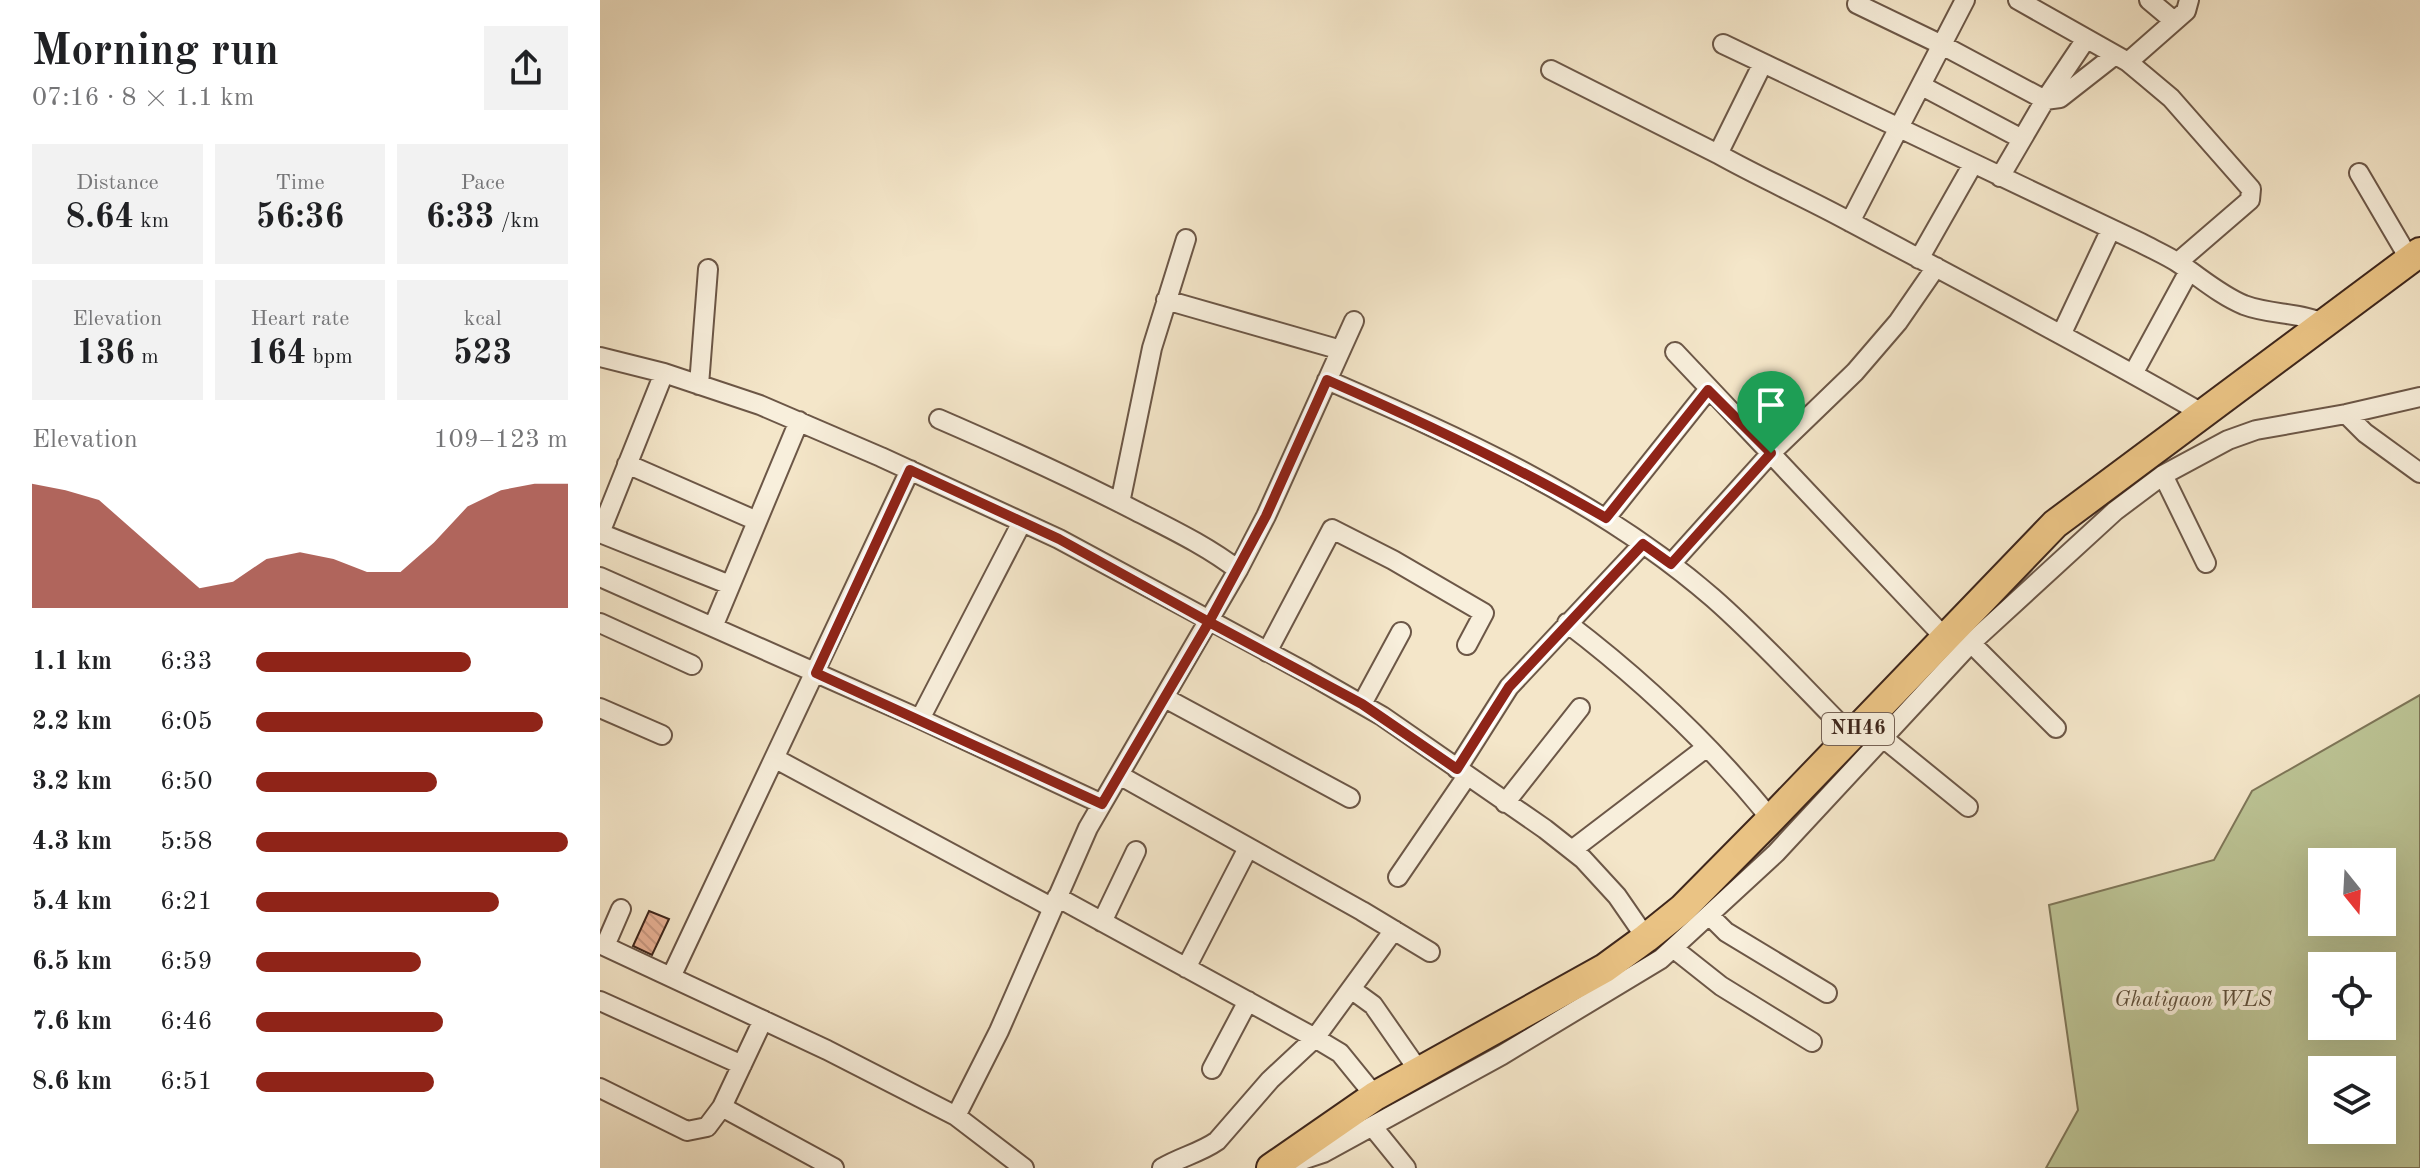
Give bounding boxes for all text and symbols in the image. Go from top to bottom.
button: share [484,26,568,110]
text: Morning run [32,30,279,74]
text: 07:16 · 8 × 1.1 km [32,85,254,111]
text: Distance [76,172,159,194]
text: Time [275,172,325,194]
text: Pace [460,172,505,194]
text: 8.64 [65,201,134,235]
text: 56:36 [256,201,344,235]
text: 6:33 [426,201,495,235]
text: km [134,210,169,232]
text: /km [495,210,539,232]
text: Elevation [73,308,162,330]
text: Heart rate [251,308,349,330]
text: kcal [464,308,502,330]
text: 136 [76,337,135,371]
text: 164 [247,337,306,371]
text: 523 [453,337,512,371]
text: m [135,346,159,368]
text: bpm [306,346,353,368]
pin [1737,371,1805,453]
icon: arrive [1749,383,1793,427]
text: Elevation [32,427,138,453]
text: 109–123 m [433,427,568,453]
text: 1.1 km [32,649,112,675]
text: 6:33 [160,649,213,675]
text: 2.2 km [32,709,112,735]
text: 6:05 [160,709,213,735]
road number: NH46 [1822,713,1894,745]
text: 3.2 km [32,769,112,795]
text: 6:50 [160,769,213,795]
text: 4.3 km [32,829,112,855]
text: 5:58 [160,829,213,855]
north arrow [2308,848,2396,936]
map controls [2308,848,2396,1144]
text: 5.4 km [32,889,112,915]
text: 6:21 [160,889,213,915]
text: 6.5 km [32,949,112,975]
text: 6:59 [160,949,213,975]
button: locate [2308,952,2396,1040]
park label: Ghatigaon WLS [2114,989,2272,1011]
text: 7.6 km [32,1009,112,1035]
text: 6:46 [160,1009,213,1035]
button: layers [2308,1056,2396,1144]
text: 8.6 km [32,1069,112,1095]
text: 6:51 [160,1069,213,1095]

